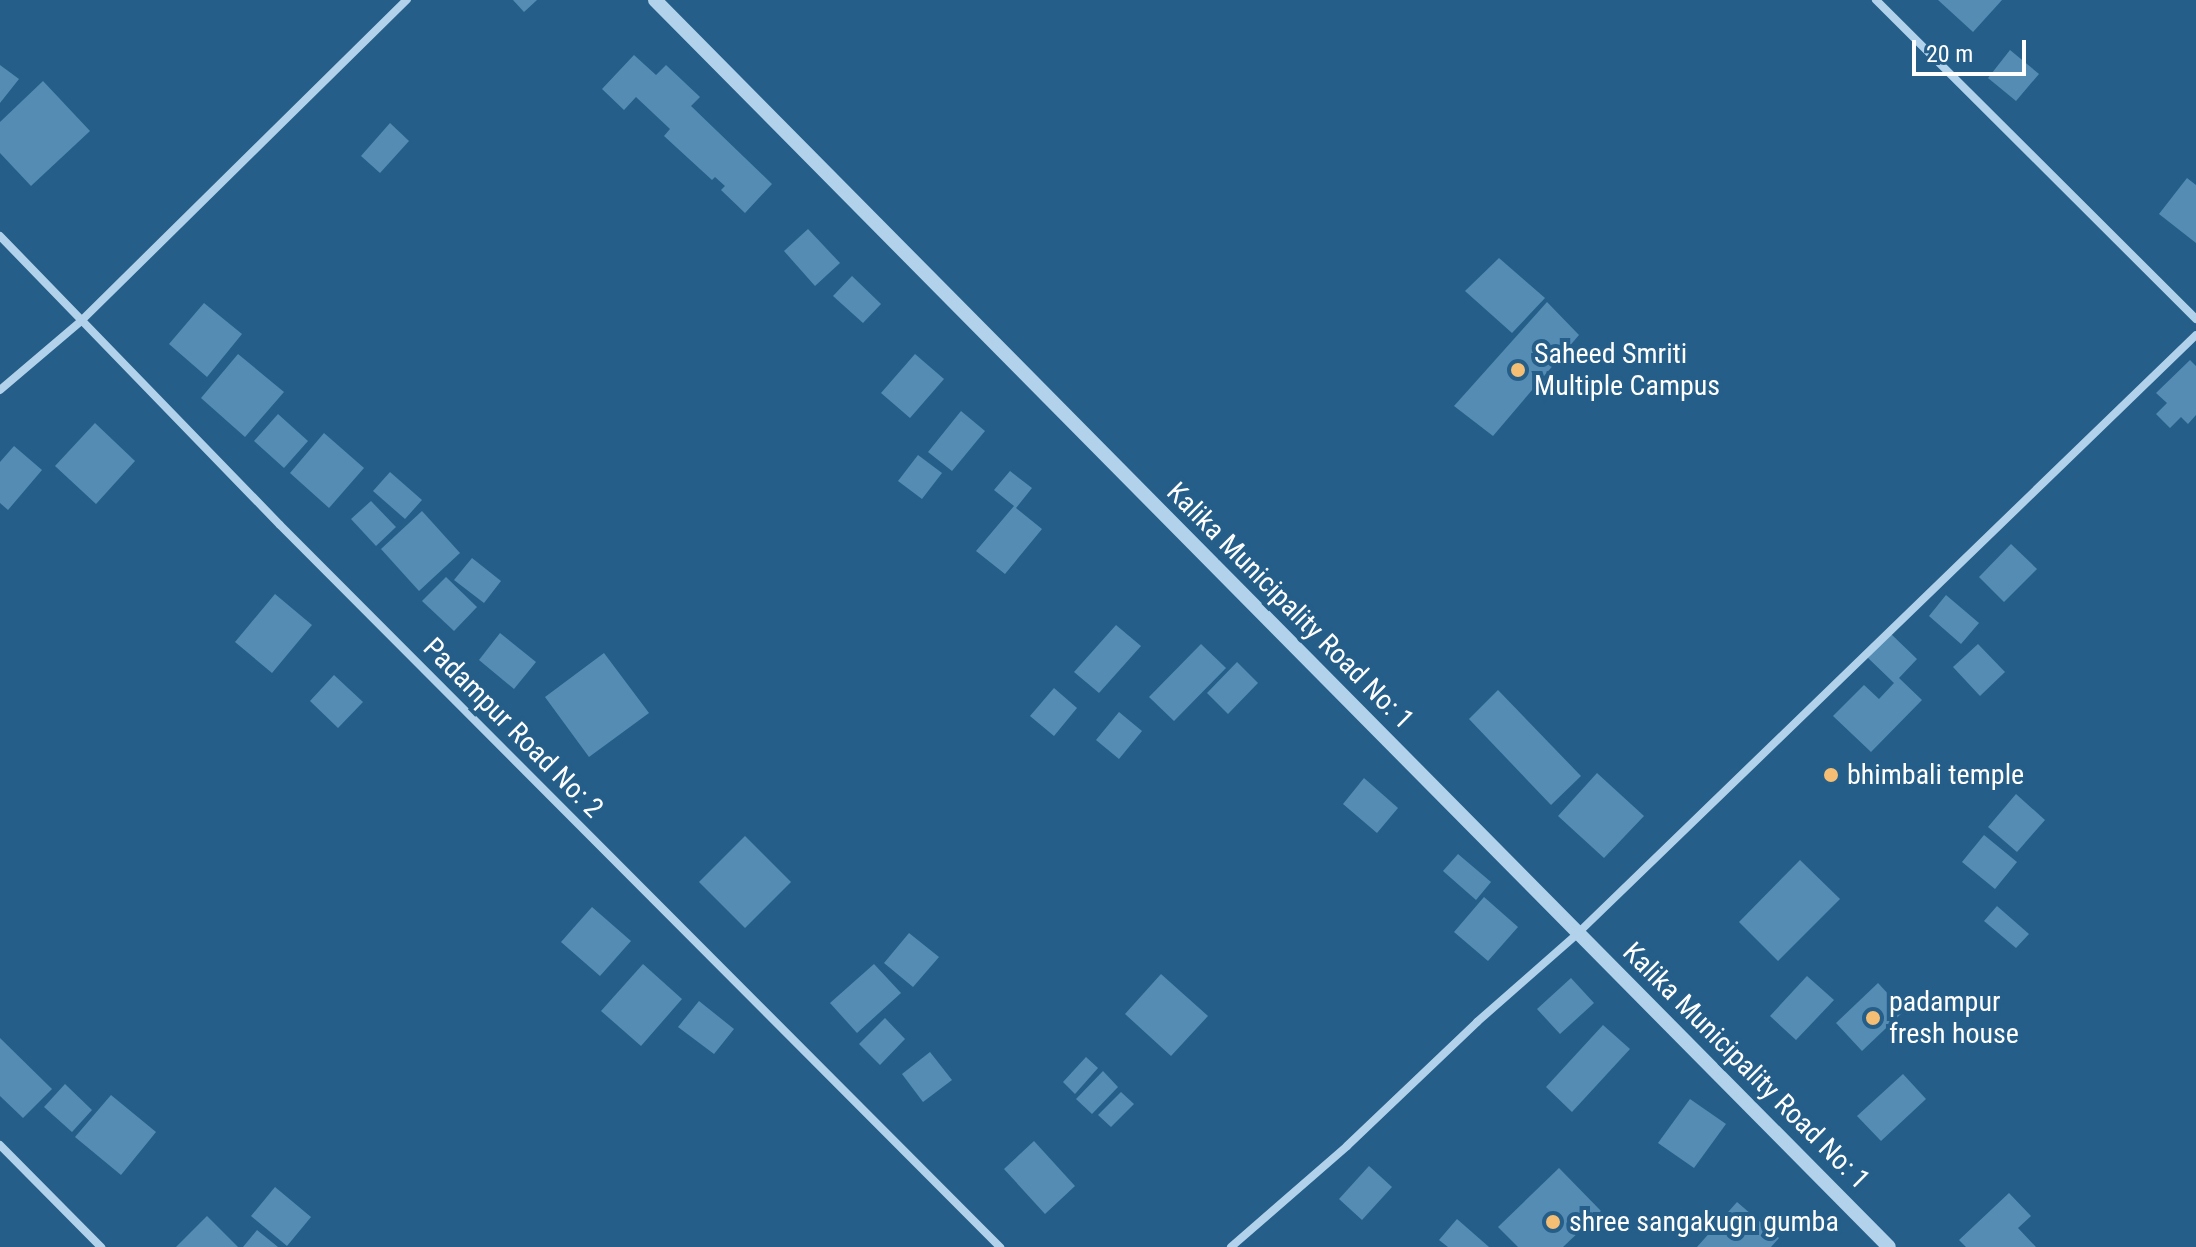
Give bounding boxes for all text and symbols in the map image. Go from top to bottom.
scale bar [1916,24,2030,74]
text: 20 m [1926,40,1973,68]
place label: Saheed Smriti Multiple Campus [1534,337,1720,403]
marker: Saheed Smriti Multiple Campus [1509,361,1527,379]
street label: Kalika Municipality Road No: 1 [1160,476,1420,736]
street label: Padampur Road No: 2 [416,631,610,825]
place label: bhimbali temple [1847,758,2024,792]
marker: bhimbali temple [1822,766,1840,784]
street label: Kalika Municipality Road No: 1 [1616,936,1876,1196]
place label: padampur fresh house [1889,985,2019,1051]
marker: padampur fresh house [1864,1009,1882,1027]
place label: shree sangakugn gumba [1569,1205,1839,1239]
marker: shree sangakugn gumba [1544,1213,1562,1231]

